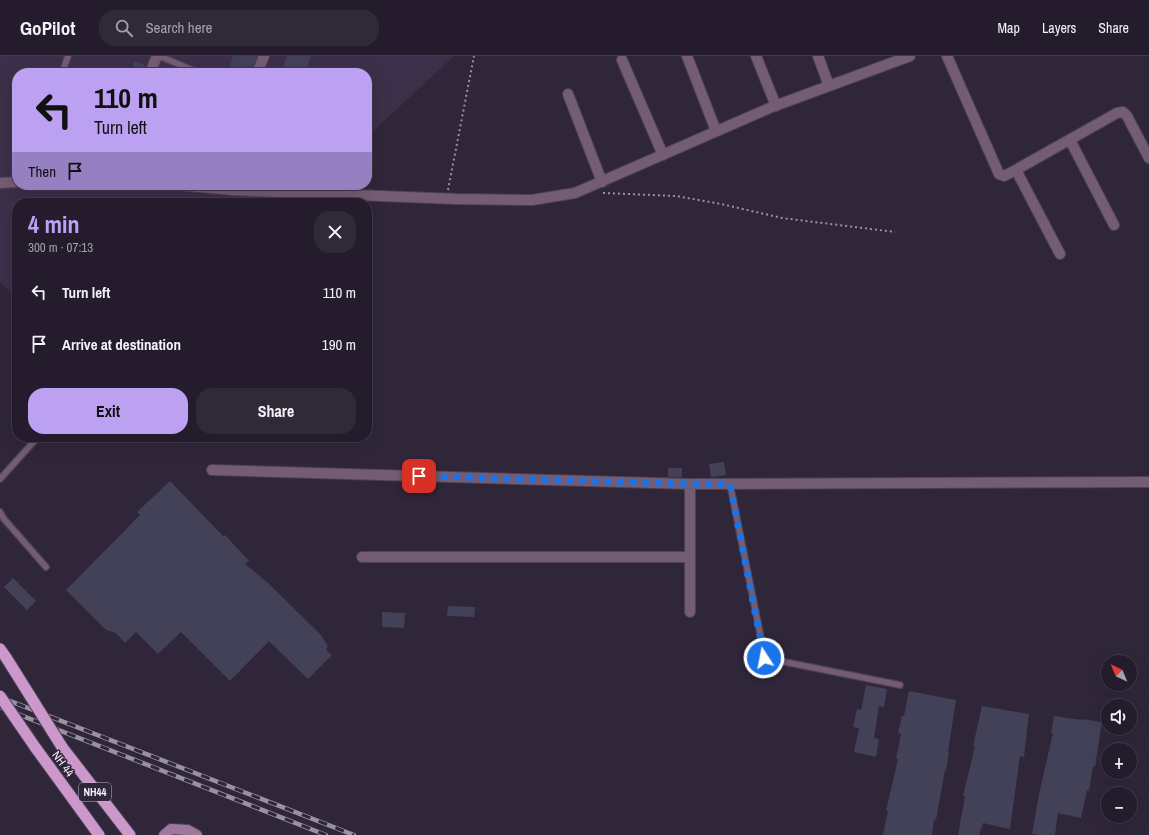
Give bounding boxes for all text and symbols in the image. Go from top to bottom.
search box [99,10,379,46]
text: GoPilot [20,15,75,41]
icon: search [113,17,135,39]
text: Search here [145,17,212,38]
text: Map [998,19,1020,37]
text: Layers [1042,19,1076,37]
text: Share [1098,19,1129,37]
text: 110 m [94,79,158,117]
icon: left [28,84,80,136]
text: Turn left [94,115,147,140]
icon: arrive [64,160,86,182]
text: Then [28,161,56,182]
text: 4 min [28,208,79,240]
button: close [314,211,356,253]
text: 300 m · 07:13 [28,239,93,256]
icon: left [28,281,50,303]
text: Turn left [62,282,110,303]
text: 110 m [323,282,356,303]
icon: arrive [28,333,50,355]
text: Arrive at destination [62,334,181,355]
text: 190 m [322,334,356,355]
button: Exit [28,388,188,434]
button: Share [196,388,356,434]
pin [402,459,436,493]
icon: arrive [408,465,430,487]
position arrow [743,637,785,679]
north arrow [1101,655,1137,691]
map controls [1101,655,1137,823]
button: sound [1101,699,1137,735]
button: + [1101,743,1137,779]
street label: NH 44 [48,748,78,780]
road number: NH44 [79,783,111,801]
button: − [1101,787,1137,823]

